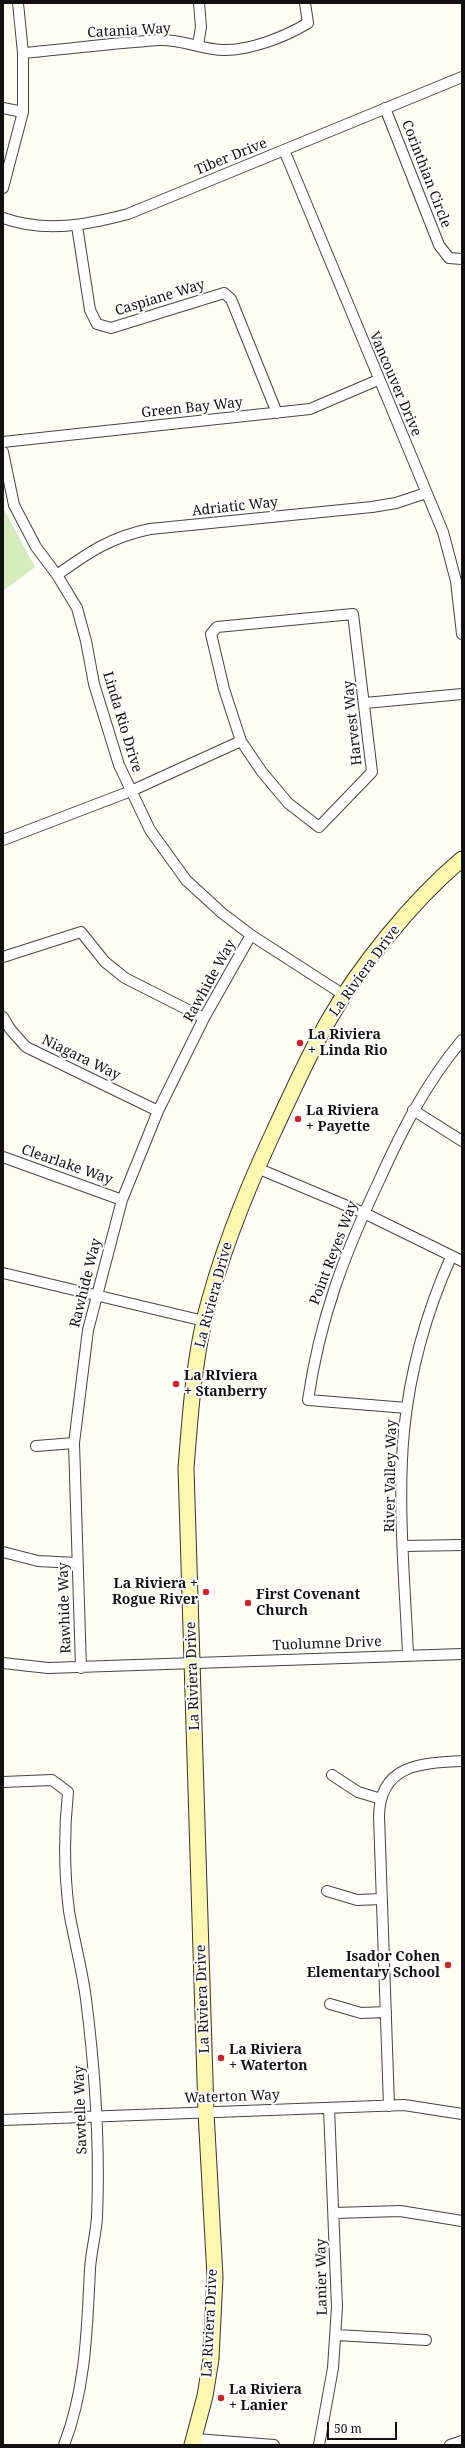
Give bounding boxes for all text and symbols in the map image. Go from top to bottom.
street label: Catania Way [87,20,171,42]
street label: Corinthian Circle [398,118,454,230]
street label: Tiber Drive [193,135,269,179]
street label: Caspiane Way [113,276,207,320]
street label: Vancouver Drive [365,329,425,439]
street label: Green Bay Way [141,394,243,422]
street label: Adriatic Way [191,494,279,520]
street label: Linda Rio Drive [99,670,145,774]
street label: Harvest Way [340,680,366,766]
street label: La Riviera Drive [326,922,404,1020]
street label: Rawhide Way [180,937,240,1025]
place label: La Riviera + Linda Rio [308,1027,388,1060]
street label: Niagara Way [39,1032,123,1084]
marker: La Riviera + Linda Rio [295,1038,305,1048]
place label: La Riviera + Payette [306,1103,379,1136]
marker: La Riviera + Payette [293,1114,303,1124]
street label: Clearlake Way [19,1142,115,1188]
street label: Point Reyes Way [306,1199,362,1307]
street label: Rawhide Way [67,1237,105,1329]
street label: La Riviera Drive [192,1240,236,1350]
place label: La RIviera + Stanberry [184,1368,267,1400]
marker: La RIviera + Stanberry [171,1379,181,1389]
street label: River Valley Way [382,1419,400,1533]
street label: Rawhide Way [55,1562,75,1654]
place label: La Riviera + Rogue River [112,1576,198,1608]
marker: La Riviera + Rogue River [201,1587,211,1597]
place label: First Covenant Church [256,1587,360,1620]
marker: First Covenant Church [243,1598,253,1608]
street label: La Riviera Drive [183,1621,203,1731]
street label: Tuolumne Drive [272,1634,382,1654]
street label: La Riviera Drive [193,1944,213,2054]
place label: Isador Cohen Elementary School [307,1949,440,1982]
marker: Isador Cohen Elementary School [443,1960,453,1970]
place label: La Riviera + Waterton [229,2042,308,2074]
marker: La Riviera + Waterton [216,2053,226,2063]
street label: Sawtelle Way [71,2065,91,2155]
street label: Waterton Way [184,2087,280,2107]
street label: Lanier Way [313,2238,331,2316]
street label: La Riviera Drive [199,2268,221,2378]
place label: La Riviera + Lanier [229,2382,302,2414]
marker: La Riviera + Lanier [216,2393,226,2403]
scale bar [329,2414,399,2440]
text: 50 m [334,2420,362,2437]

